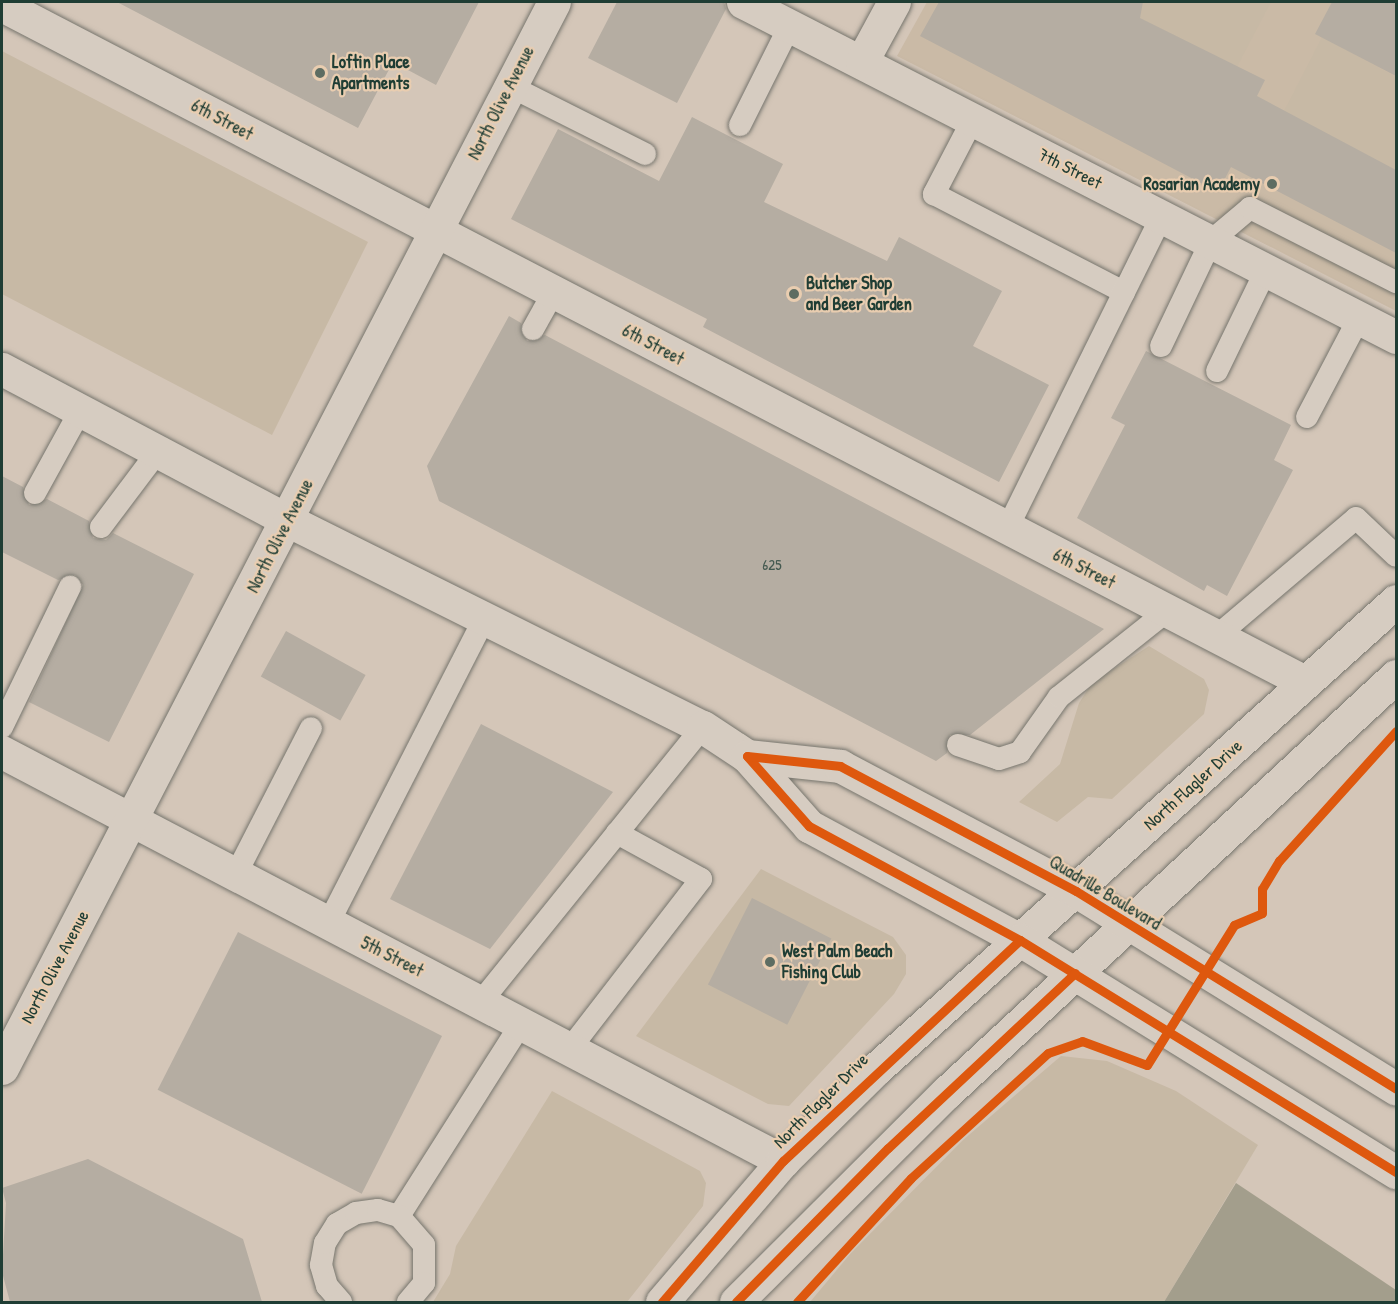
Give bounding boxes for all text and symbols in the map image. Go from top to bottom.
street label: North Olive Avenue [463,43,539,163]
place label: Loftin Place Apartments [332,52,410,94]
marker: Loftin Place Apartments [313,66,327,80]
street label: 6th Street [187,95,257,145]
street label: 7th Street [1034,144,1106,194]
place label: Rosarian Academy [1143,173,1260,195]
marker: Rosarian Academy [1265,177,1279,191]
place label: Butcher Shop and Beer Garden [806,273,912,316]
marker: Butcher Shop and Beer Garden [787,287,801,301]
street label: 6th Street [618,320,688,370]
street label: North Olive Avenue [242,476,318,596]
street label: 6th Street [1049,544,1119,594]
house number: 625 [762,556,782,574]
street label: North Flagler Drive [1139,735,1247,835]
street label: Quadrille Boulevard [1045,851,1165,935]
street label: North Olive Avenue [16,907,94,1027]
street label: 5th Street [357,932,427,982]
place label: West Palm Beach Fishing Club [782,941,892,984]
marker: West Palm Beach Fishing Club [763,955,777,969]
street label: North Flagler Drive [769,1049,873,1153]

